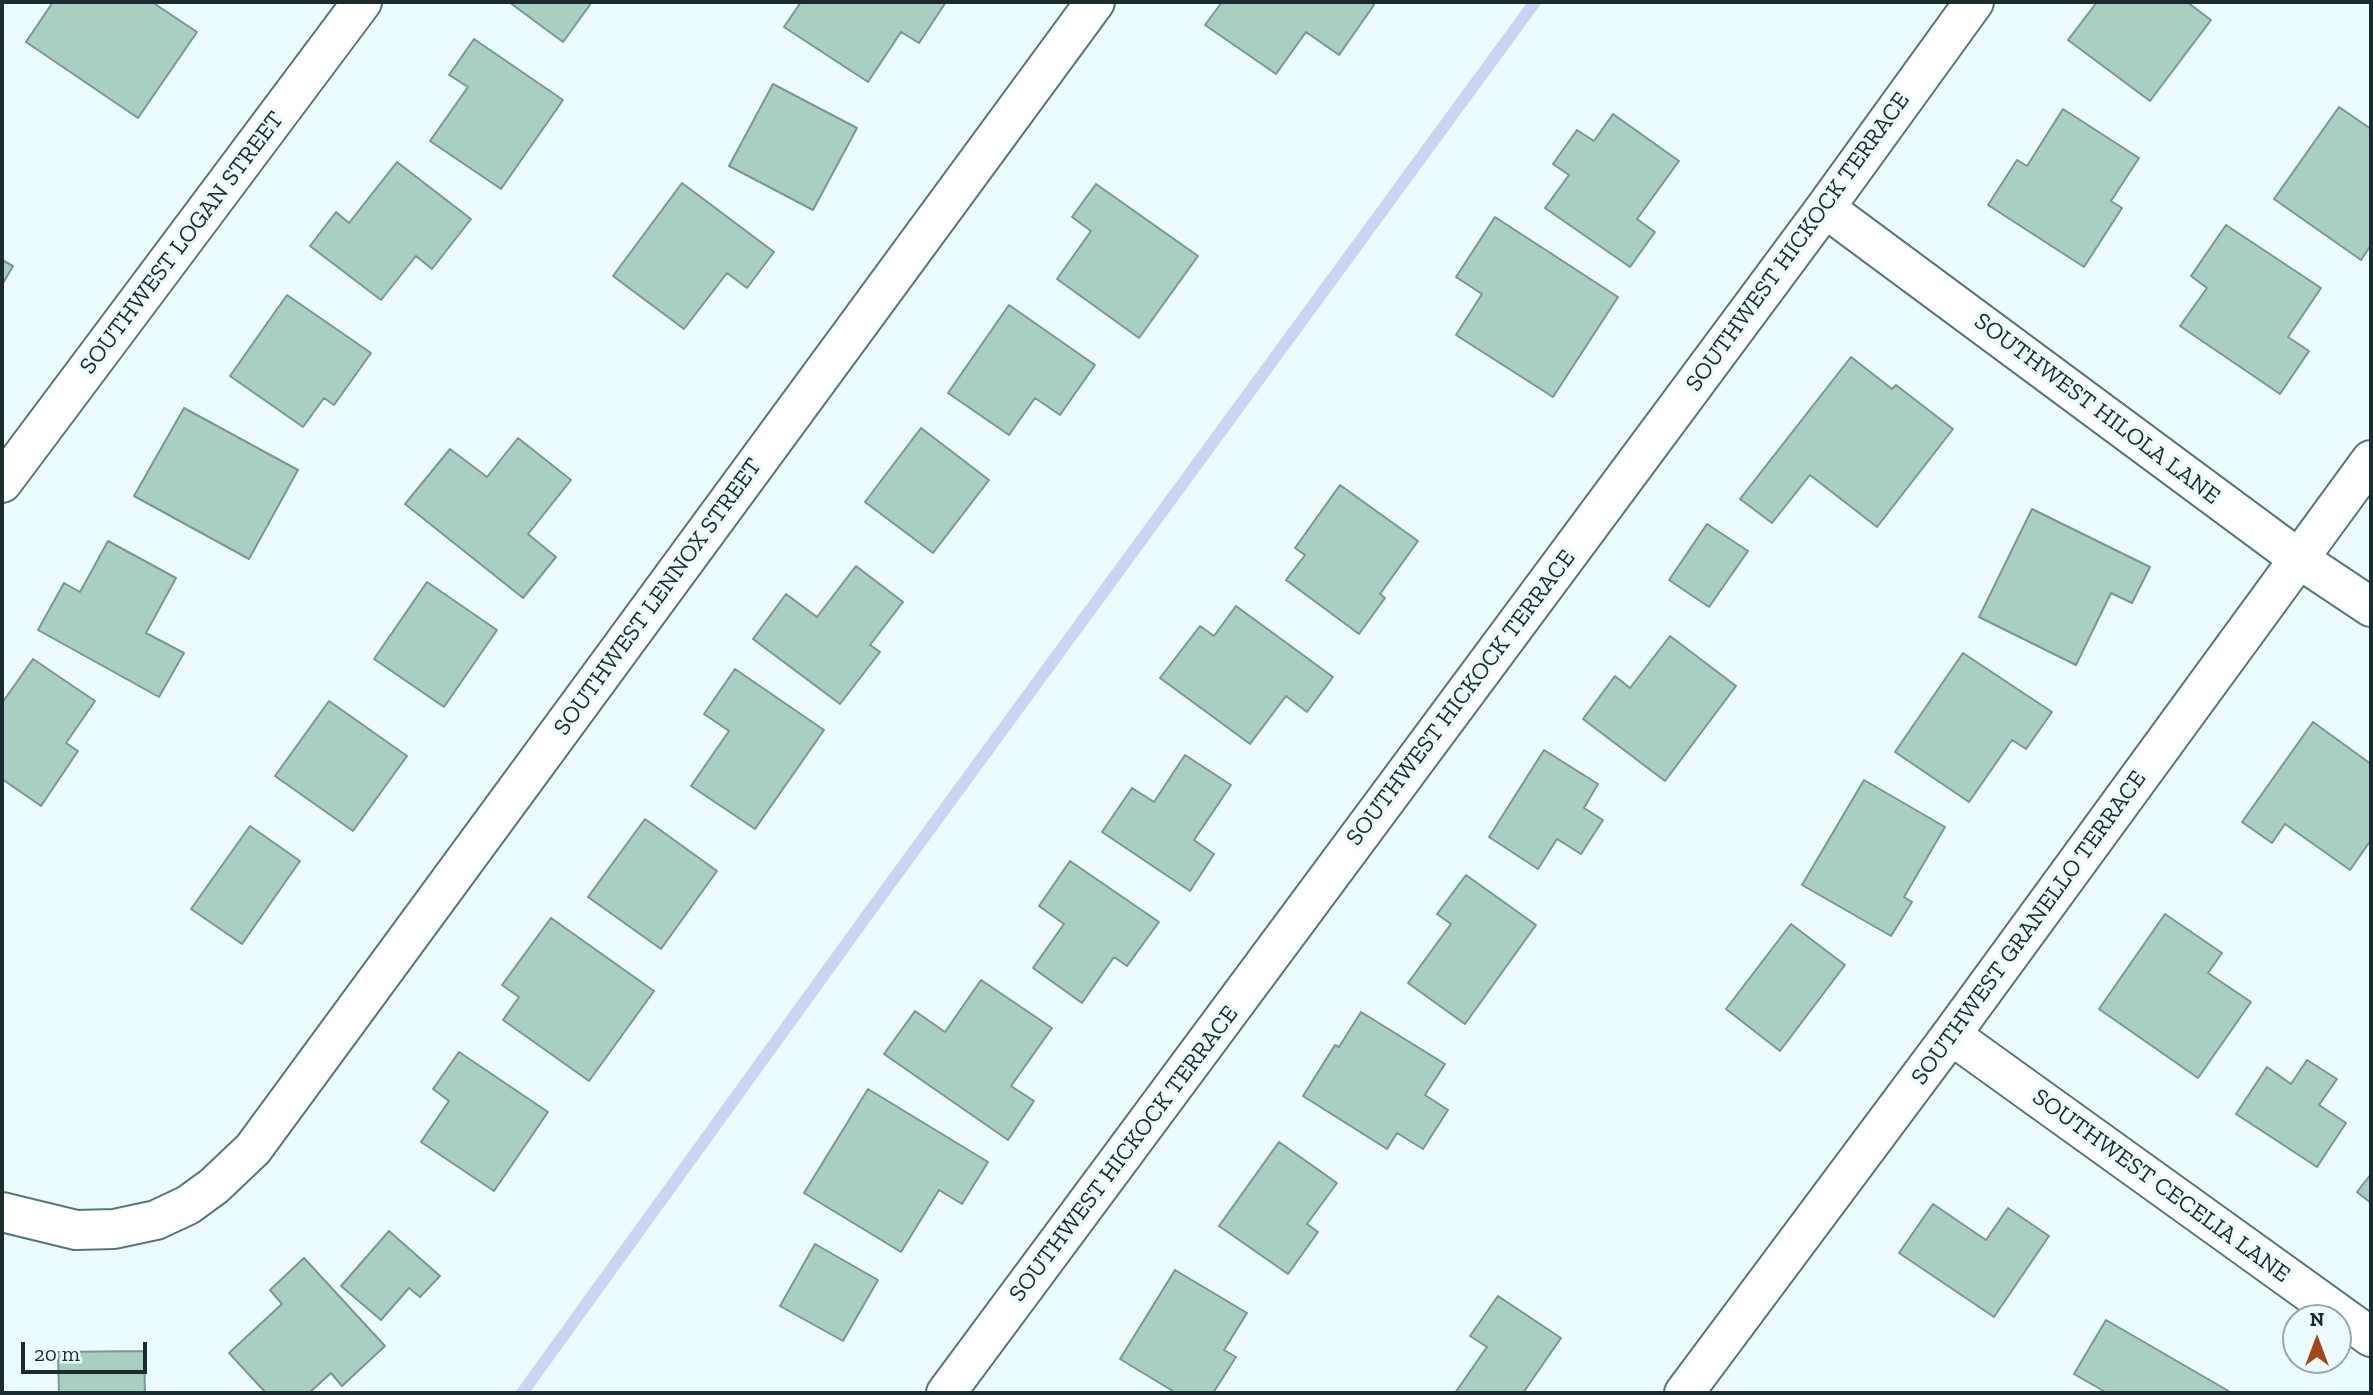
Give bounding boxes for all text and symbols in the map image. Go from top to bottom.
street label: SOUTHWEST HICKOCK TERRACE [1680,87,1916,397]
street label: SOUTHWEST LOGAN STREET [74,106,290,380]
street label: SOUTHWEST HILOLA LANE [1968,307,2226,511]
street label: SOUTHWEST LENNOX STREET [548,453,768,741]
street label: SOUTHWEST HICKOCK TERRACE [1340,545,1582,851]
street label: SOUTHWEST GRANELLO TERRACE [1905,765,2153,1091]
street label: SOUTHWEST HICKOCK TERRACE [1003,1001,1245,1307]
street label: SOUTHWEST CECELIA LANE [2027,1083,2295,1289]
north arrow [2282,1304,2352,1374]
text: N [2310,1308,2324,1331]
scale bar [24,1328,150,1372]
text: 20 m [34,1341,80,1366]

